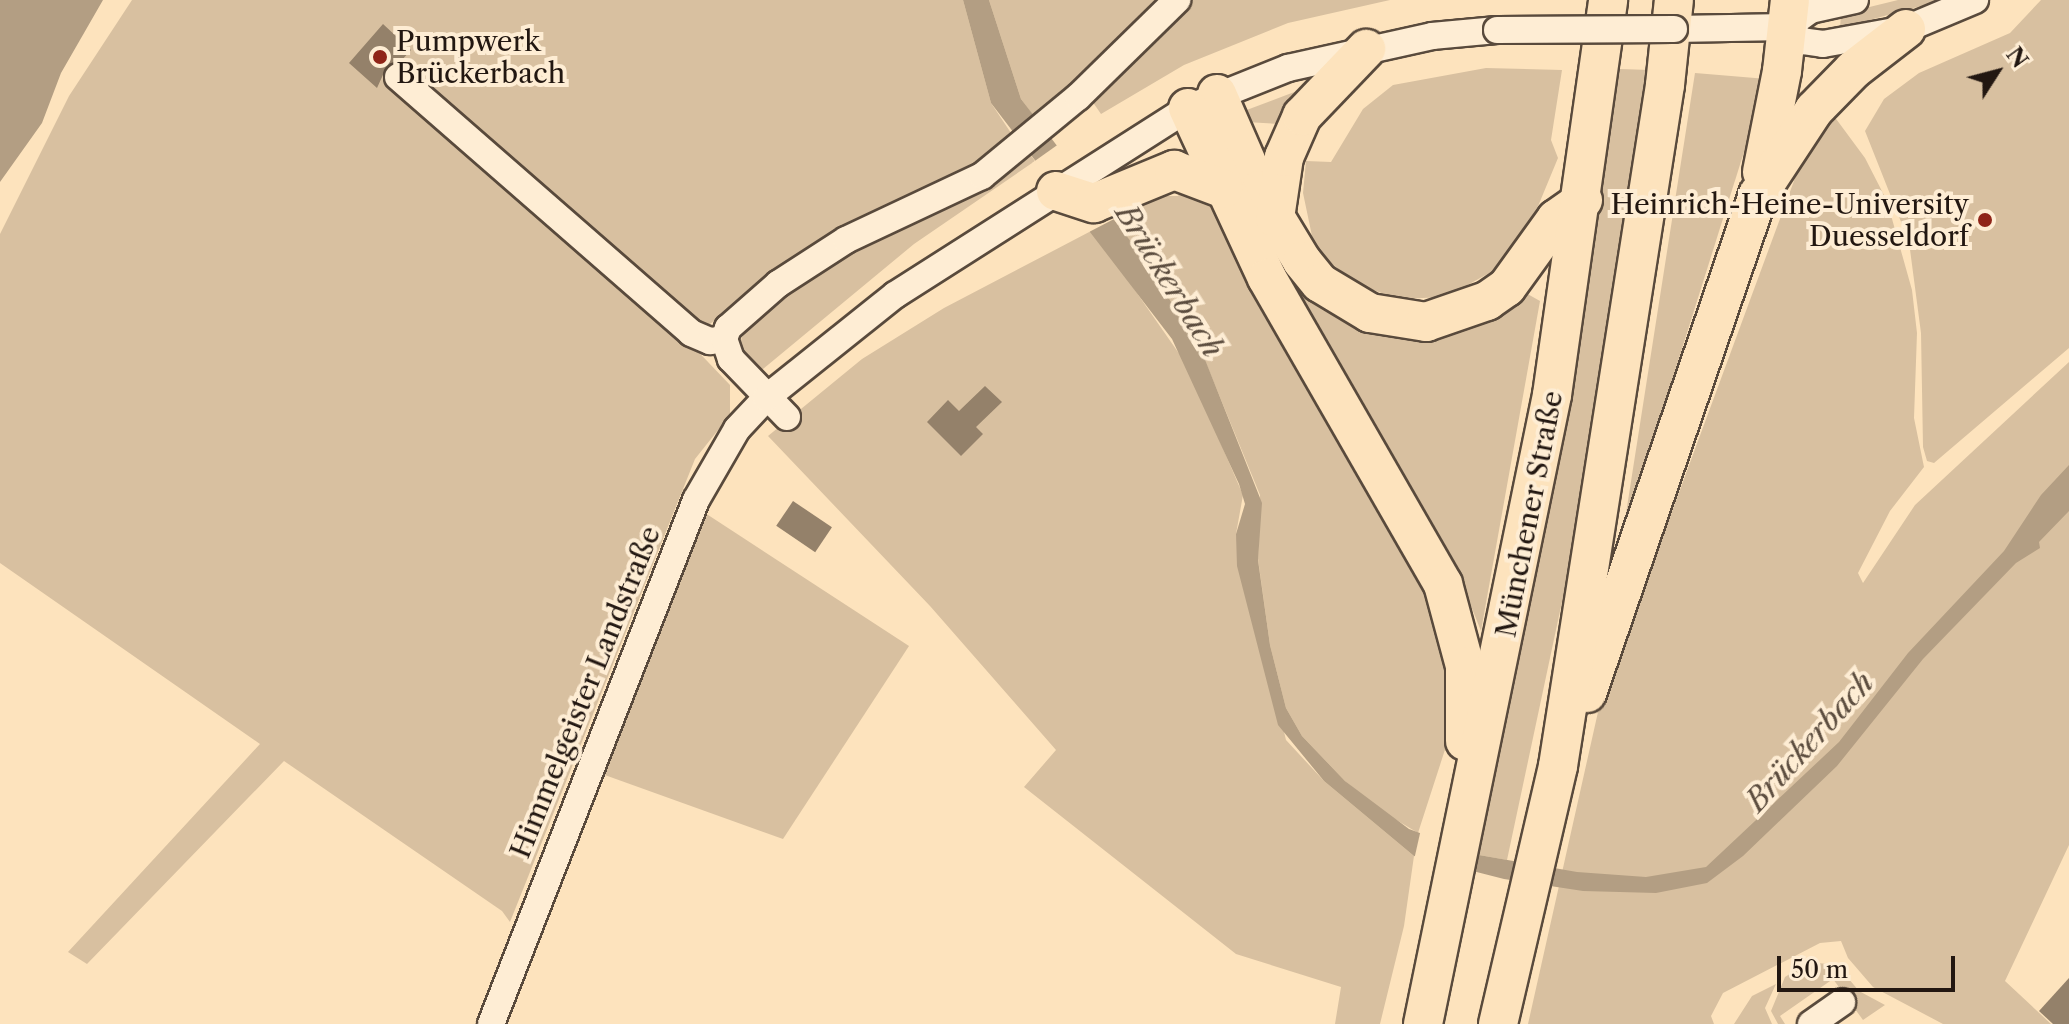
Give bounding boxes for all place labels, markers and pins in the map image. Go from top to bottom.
place label: Pumpwerk Brückerbach [396,24,565,90]
marker: Pumpwerk Brückerbach [371,48,389,66]
place label: Heinrich-Heine-University Duesseldorf [1611,187,1969,253]
marker: Heinrich-Heine-University Duesseldorf [1976,211,1994,229]

